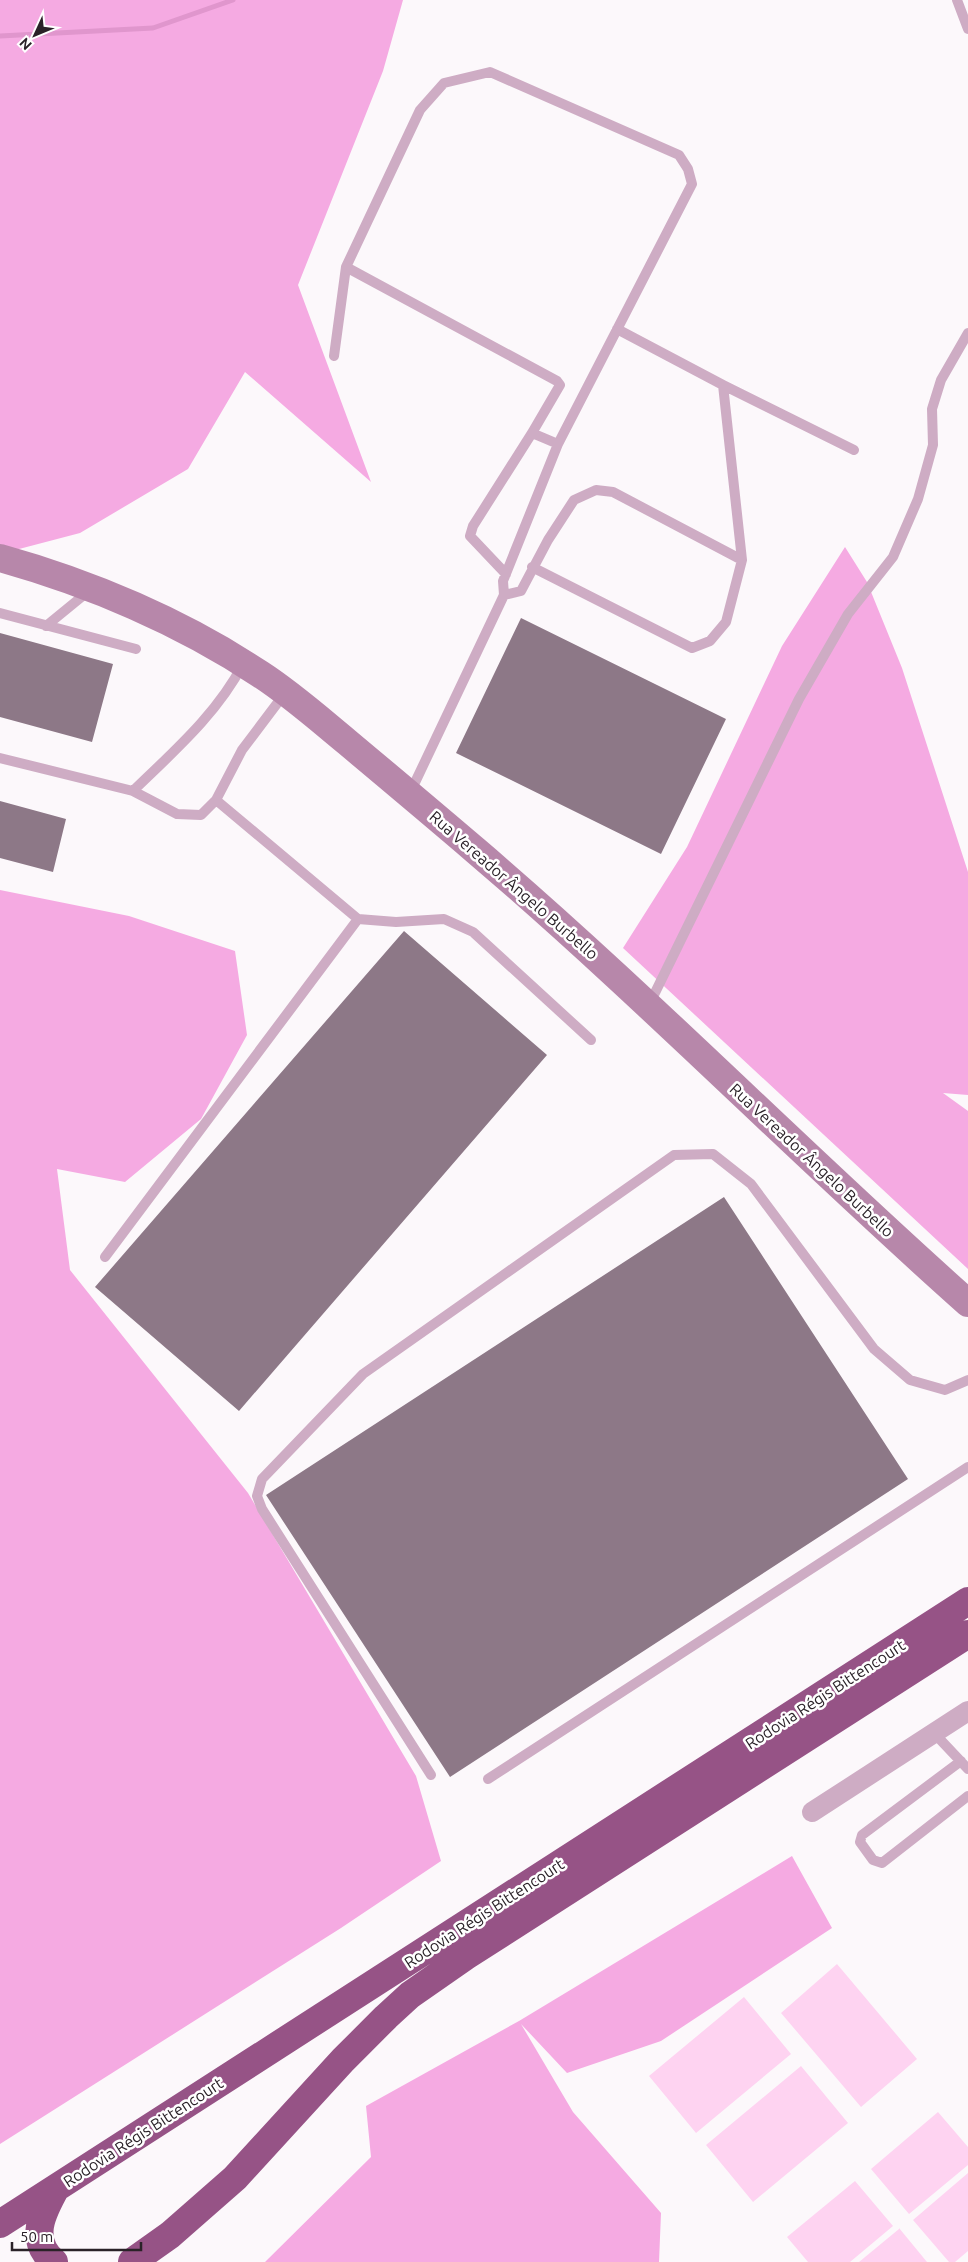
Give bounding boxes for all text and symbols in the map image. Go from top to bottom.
north arrow [10,10,60,60]
text: N [16,35,35,53]
street label: Rua Vereador Ângelo Burbello [426,806,602,963]
street label: Rua Vereador Ângelo Burbello [726,1079,898,1241]
street label: Rodovia Régis Bittencourt [742,1635,909,1752]
street label: Rodovia Régis Bittencourt [401,1854,568,1971]
street label: Rodovia Régis Bittencourt [60,2073,227,2190]
scale bar [12,2220,141,2252]
text: 50 m [20,2228,53,2245]

